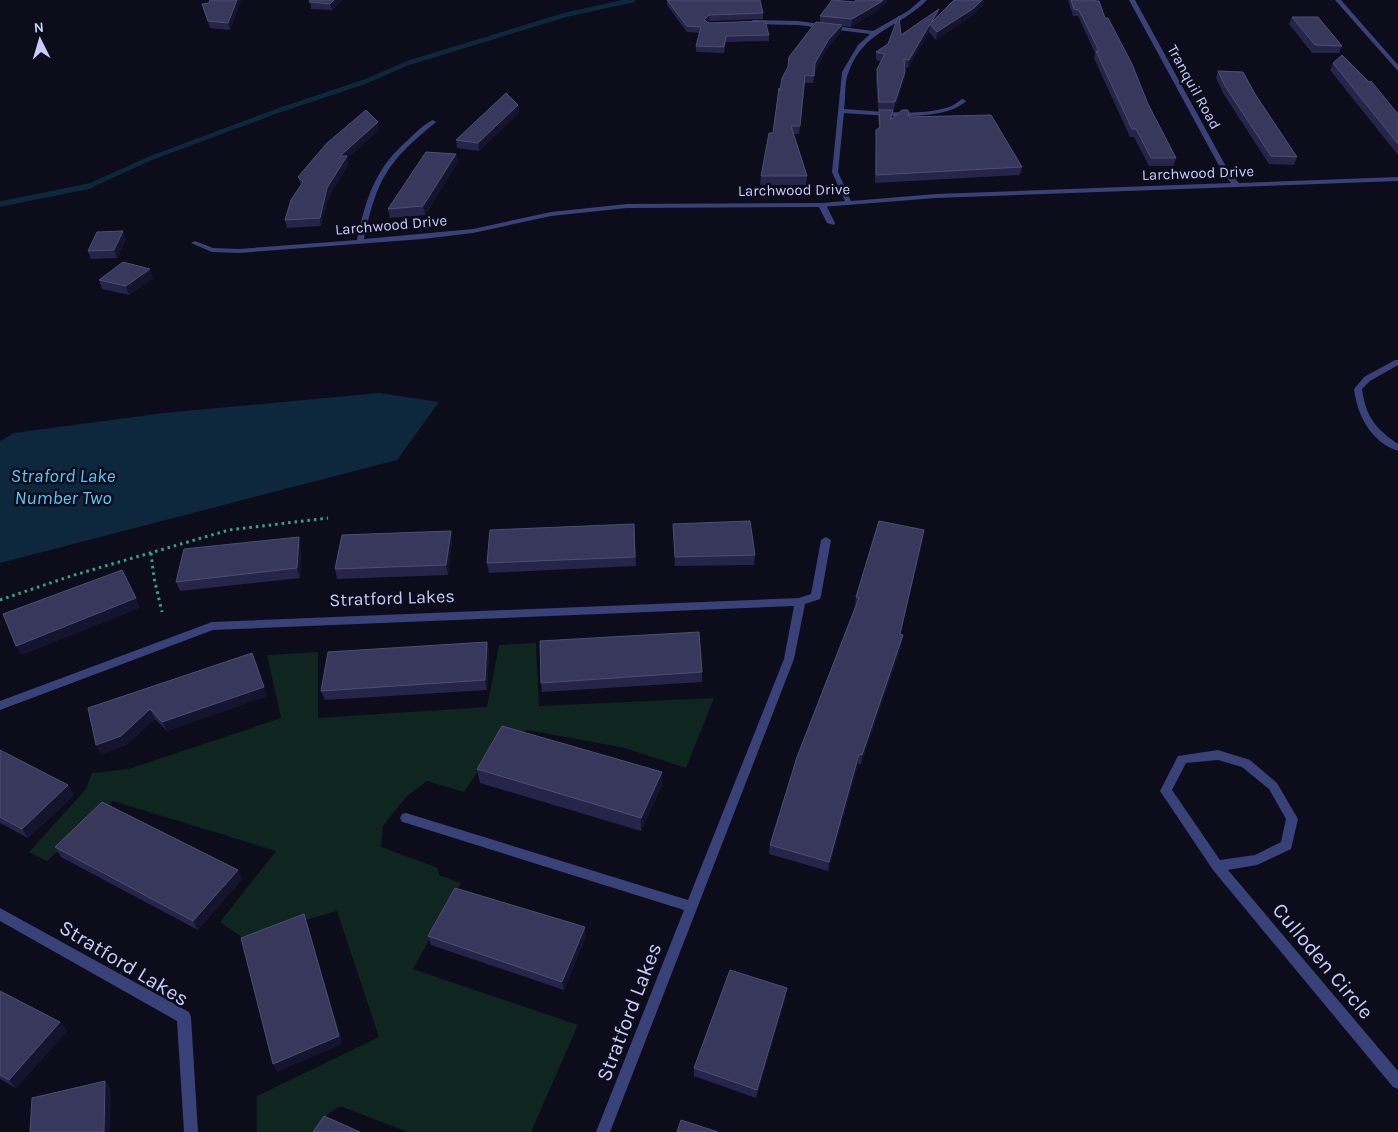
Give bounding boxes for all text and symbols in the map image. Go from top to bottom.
north arrow [15,15,65,65]
text: N [33,19,45,36]
street label: Tranquil Road [1163,42,1225,132]
street label: Larchwood Drive [1142,162,1254,184]
street label: Larchwood Drive [738,180,850,200]
street label: Larchwood Drive [334,211,448,239]
water label: Straford Lake Number Two [11,465,116,509]
street label: Stratford Lakes [329,585,455,611]
street label: Culloden Circle [1268,898,1378,1024]
street label: Stratford Lakes [55,915,193,1011]
street label: Stratford Lakes [592,939,666,1085]

